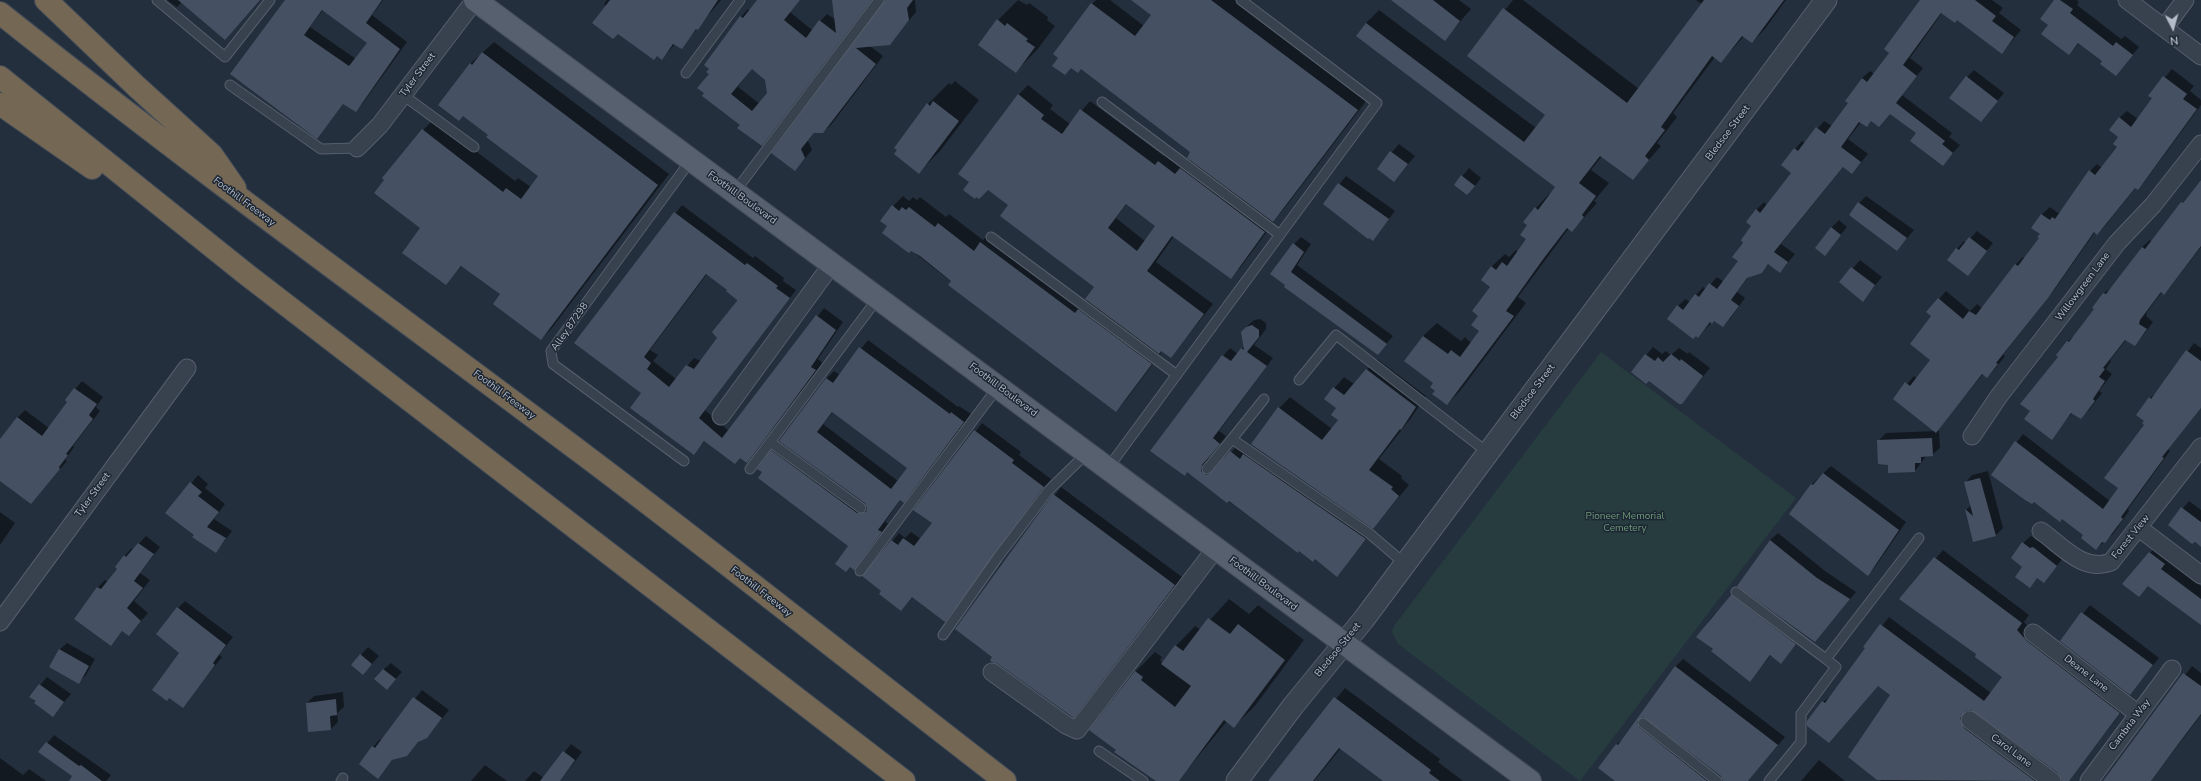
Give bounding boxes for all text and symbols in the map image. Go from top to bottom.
north arrow [2153,8,2193,48]
text: N [2169,33,2179,48]
street label: Tyler Street [398,51,438,99]
street label: Bledsoe Street [1703,103,1753,163]
street label: Foothill Boulevard [705,169,779,227]
street label: Foothill Freeway [211,175,277,229]
street label: Willowgreen Lane [2053,250,2113,324]
street label: Alley 87298 [549,301,591,353]
street label: Foothill Boulevard [967,360,1039,420]
street label: Bledsoe Street [1508,362,1558,422]
street label: Foothill Freeway [471,368,537,422]
street label: Tyler Street [73,470,113,520]
park label: Pioneer Memorial Cemetery [1586,511,1664,534]
street label: Forest View [2110,512,2152,562]
street label: Foothill Boulevard [1227,554,1299,614]
street label: Foothill Freeway [728,564,794,620]
street label: Bledsoe Street [1312,620,1364,680]
street label: Deane Lane [2061,653,2111,695]
street label: Cambria Way [2107,697,2153,753]
street label: Carol Lane [1988,732,2034,770]

